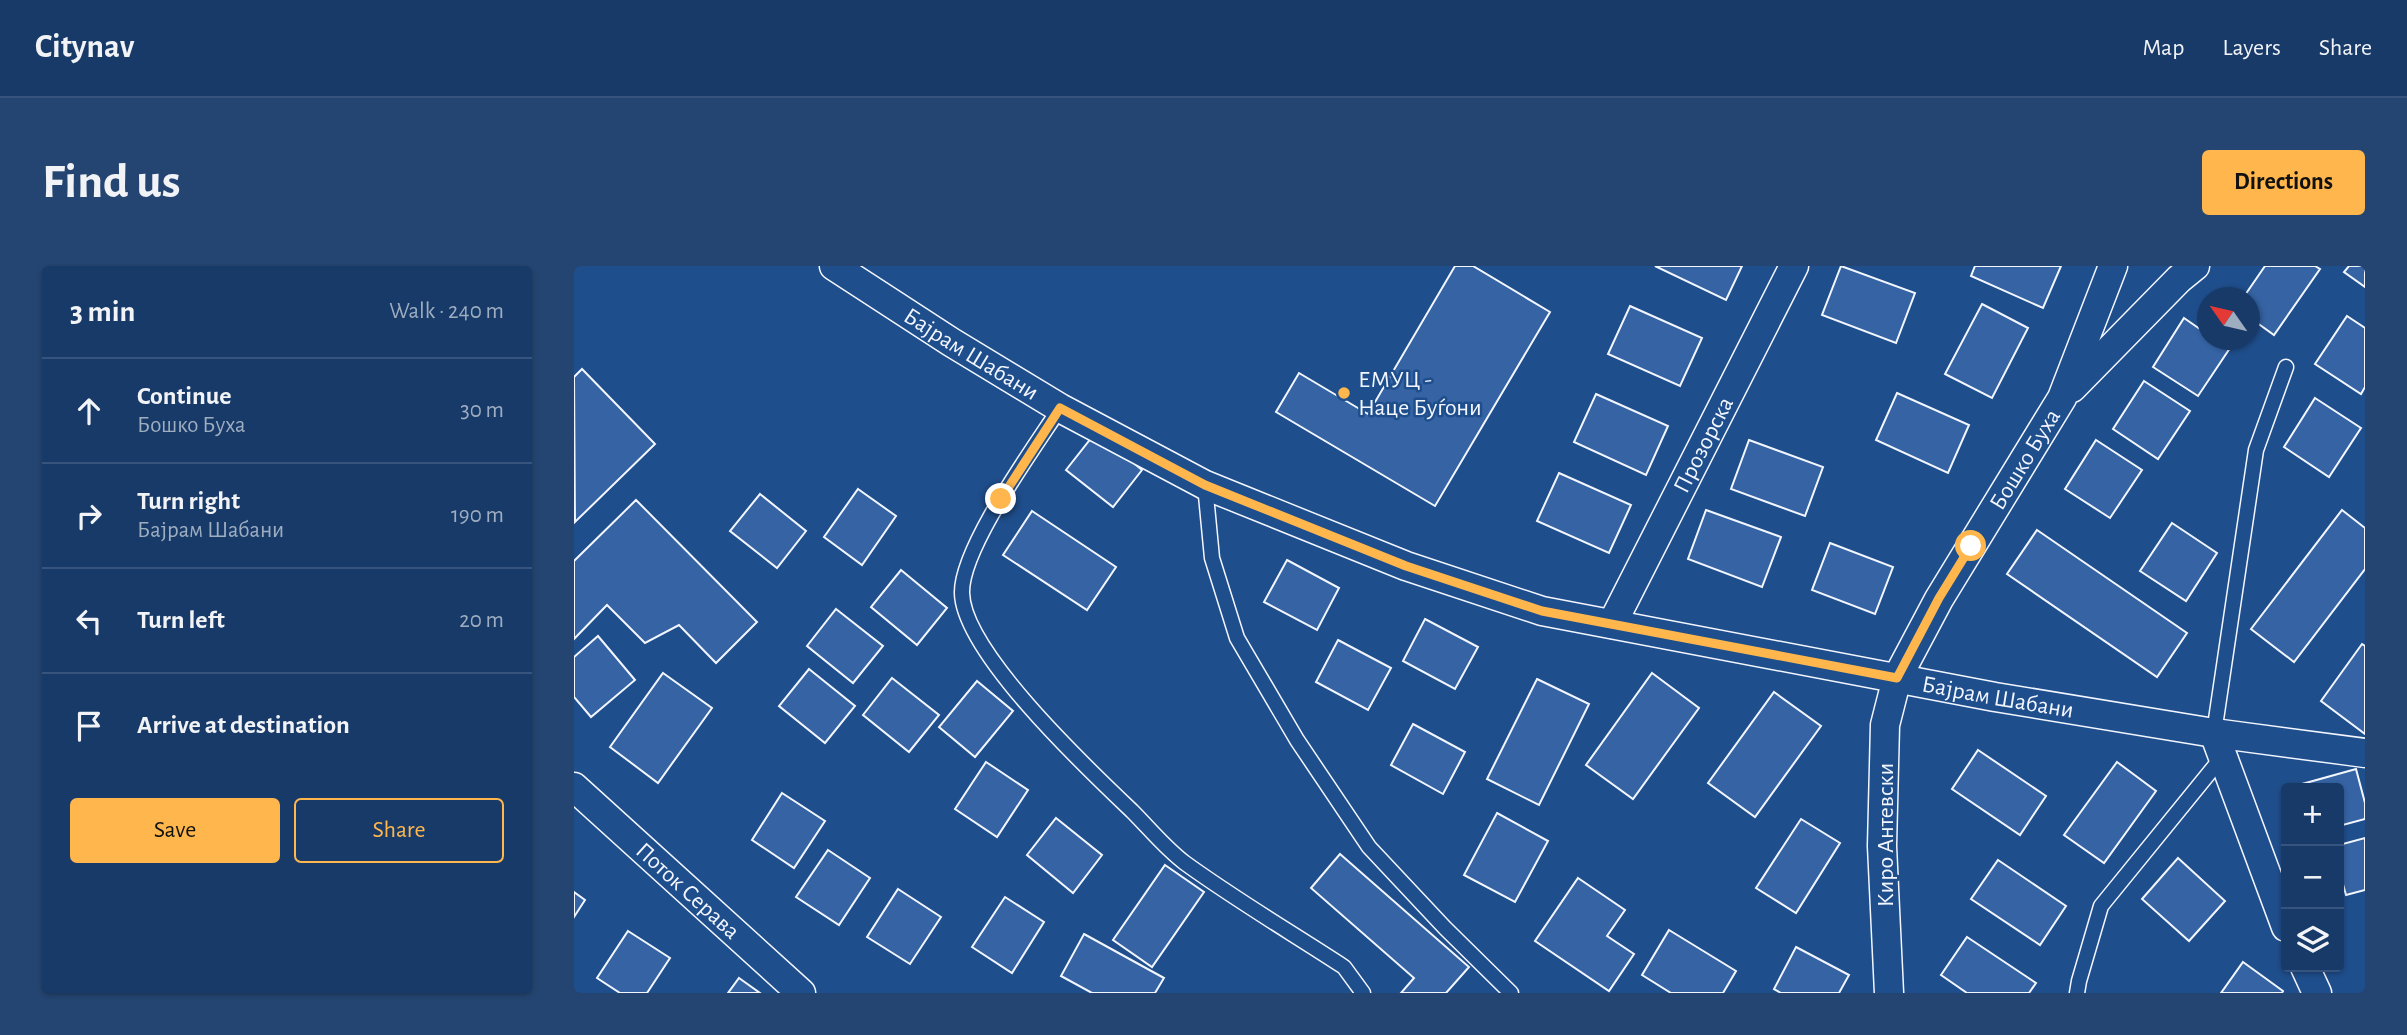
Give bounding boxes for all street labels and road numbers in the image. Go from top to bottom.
street label: Бајрам Шабани [899,304,1042,405]
street label: Прозорска [1670,393,1738,497]
street label: Бошко Буха [1986,405,2065,514]
street label: Бајрам Шабани [1920,672,2075,723]
street label: Киро Антевски [1874,763,1898,907]
street label: Поток Серава [631,838,744,944]

